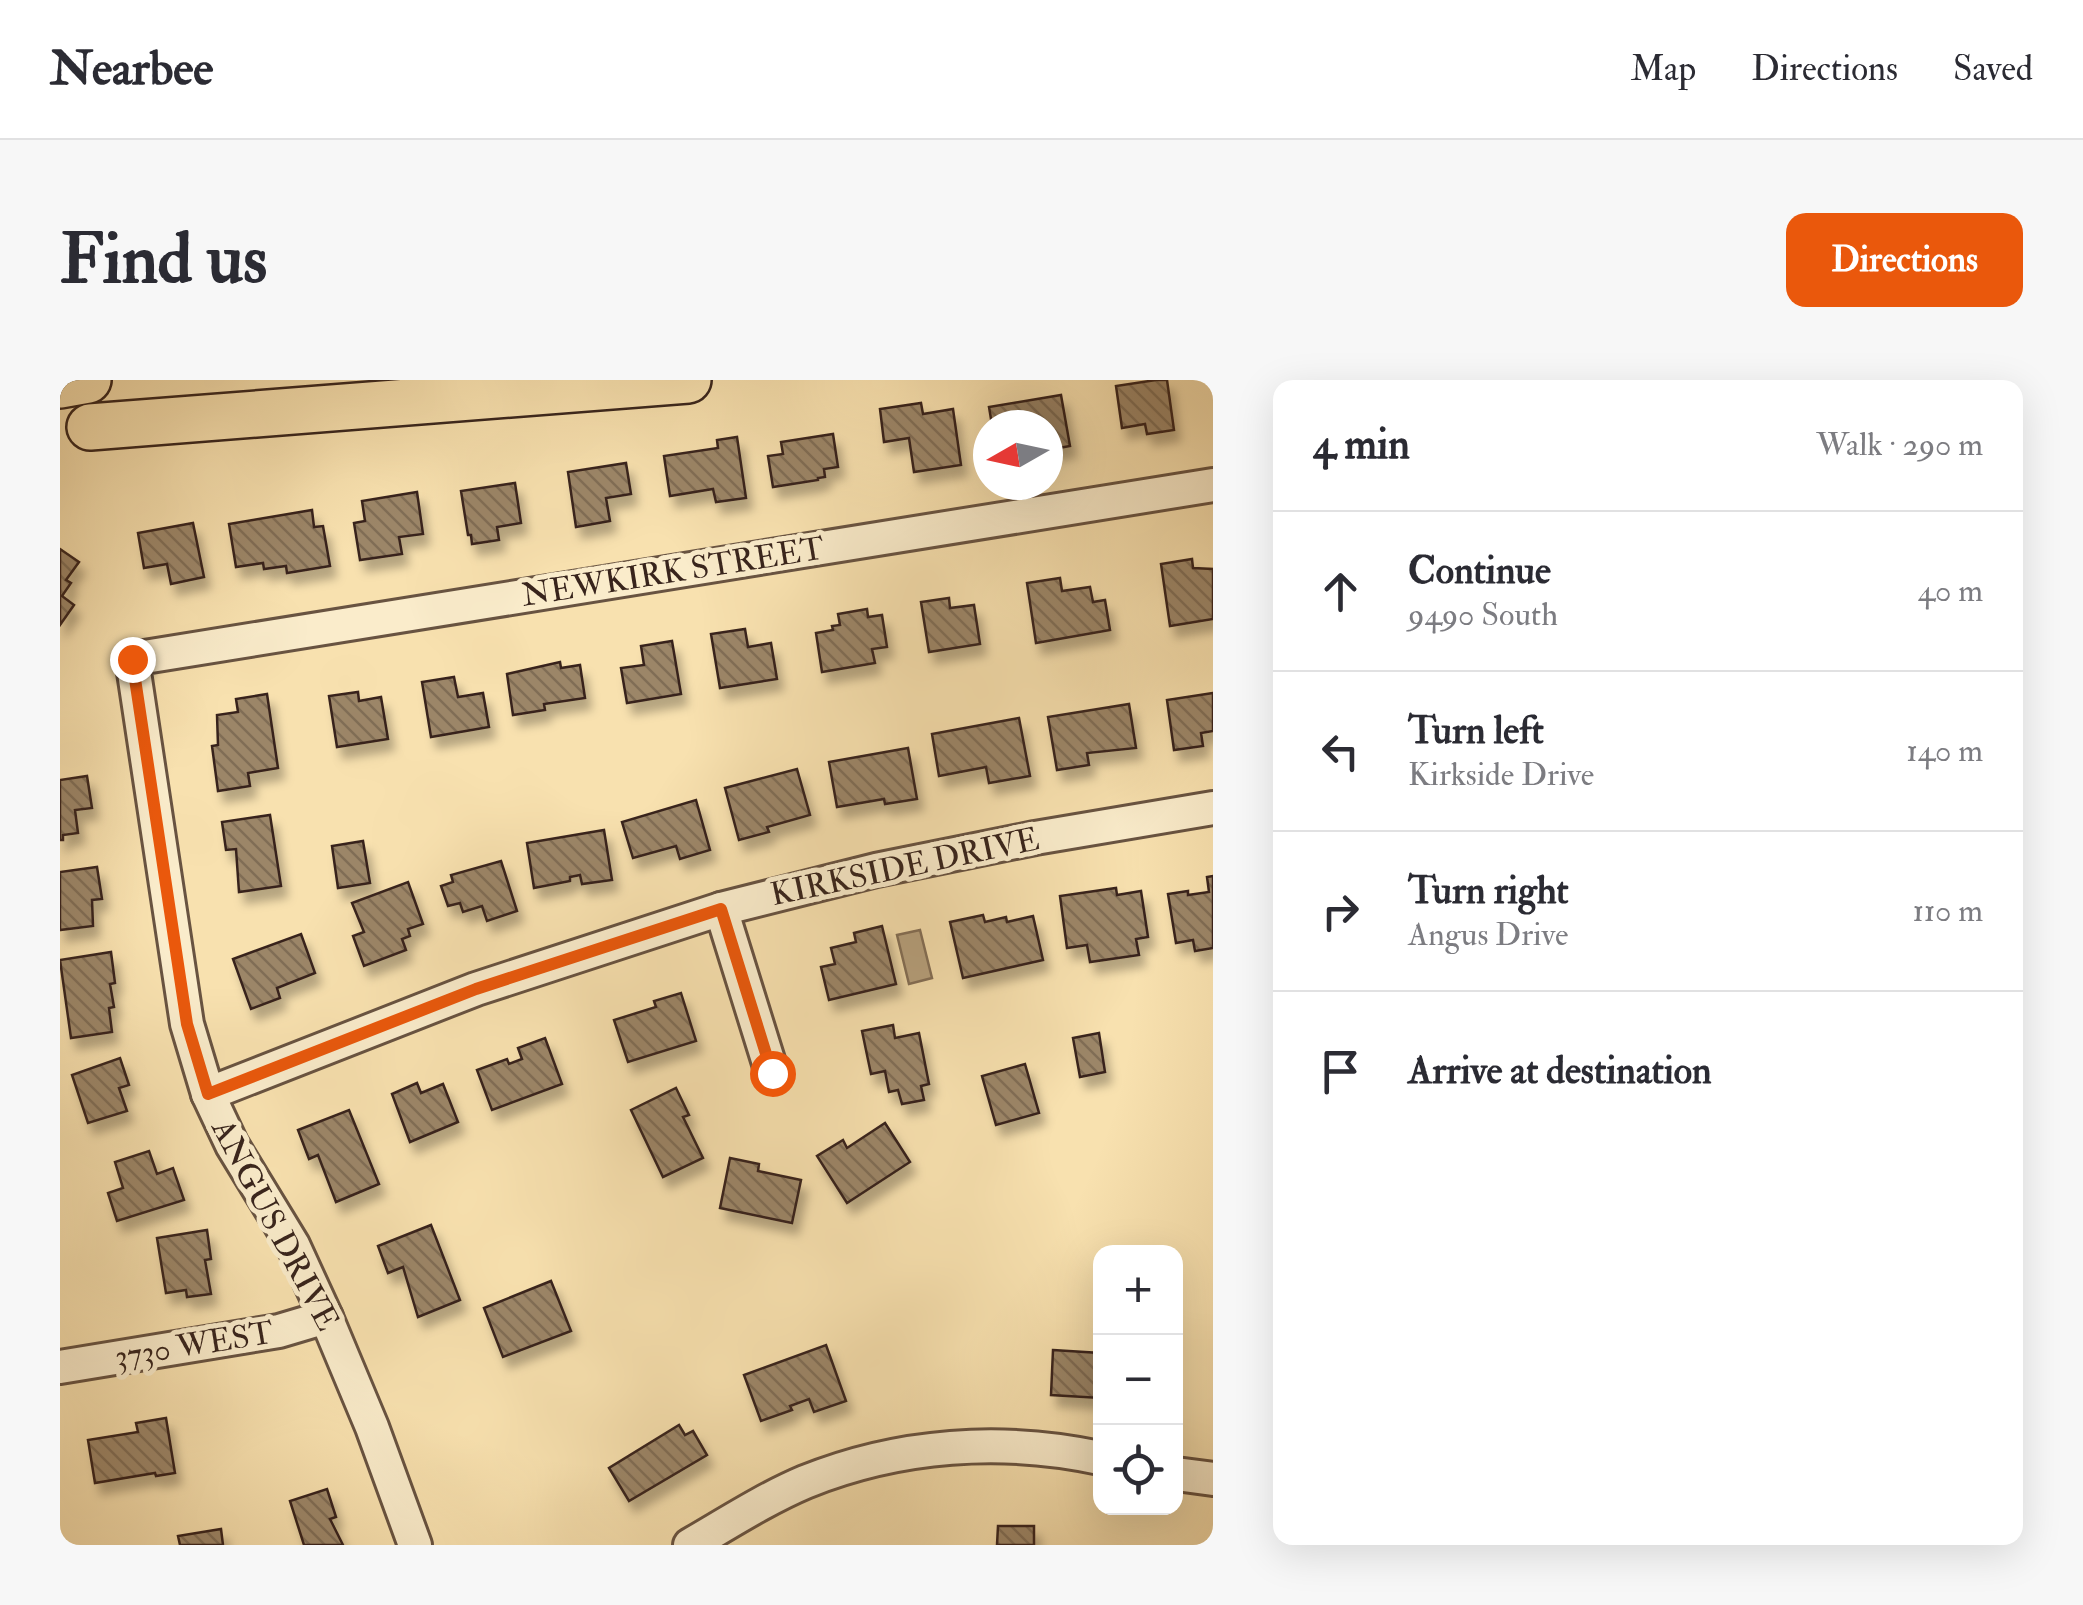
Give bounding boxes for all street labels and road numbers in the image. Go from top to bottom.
street label: NEWKIRK STREET [519,528,827,616]
street label: KIRKSIDE DRIVE [767,819,1043,915]
street label: ANGUS DRIVE [202,1111,348,1338]
street label: 3730 WEST [112,1313,276,1377]

